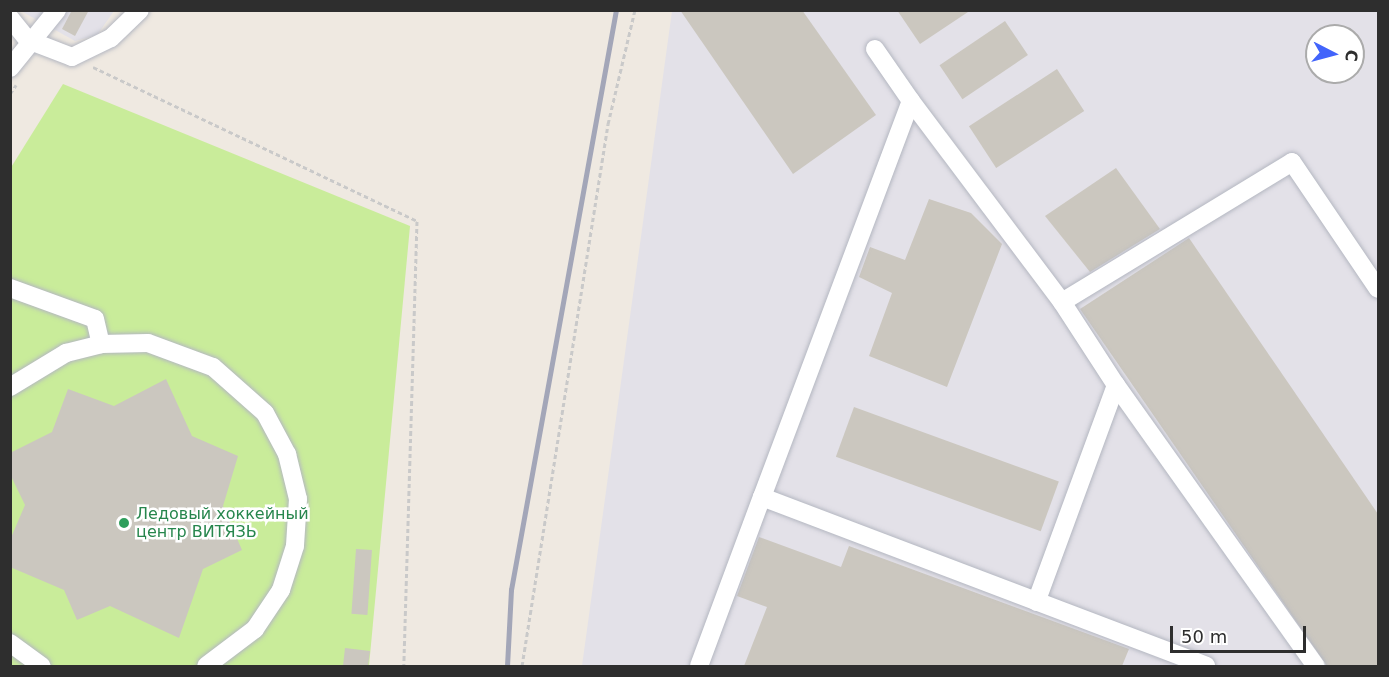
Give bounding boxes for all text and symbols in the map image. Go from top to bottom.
north arrow [1305,24,1365,84]
text: С [1341,49,1361,63]
place label: Ледовый хоккейный центр ВИТЯЗЬ [136,504,309,542]
marker: Ледовый хоккейный центр ВИТЯЗЬ [117,516,131,530]
scale bar [1173,614,1310,652]
text: 50 m [1181,626,1227,647]

